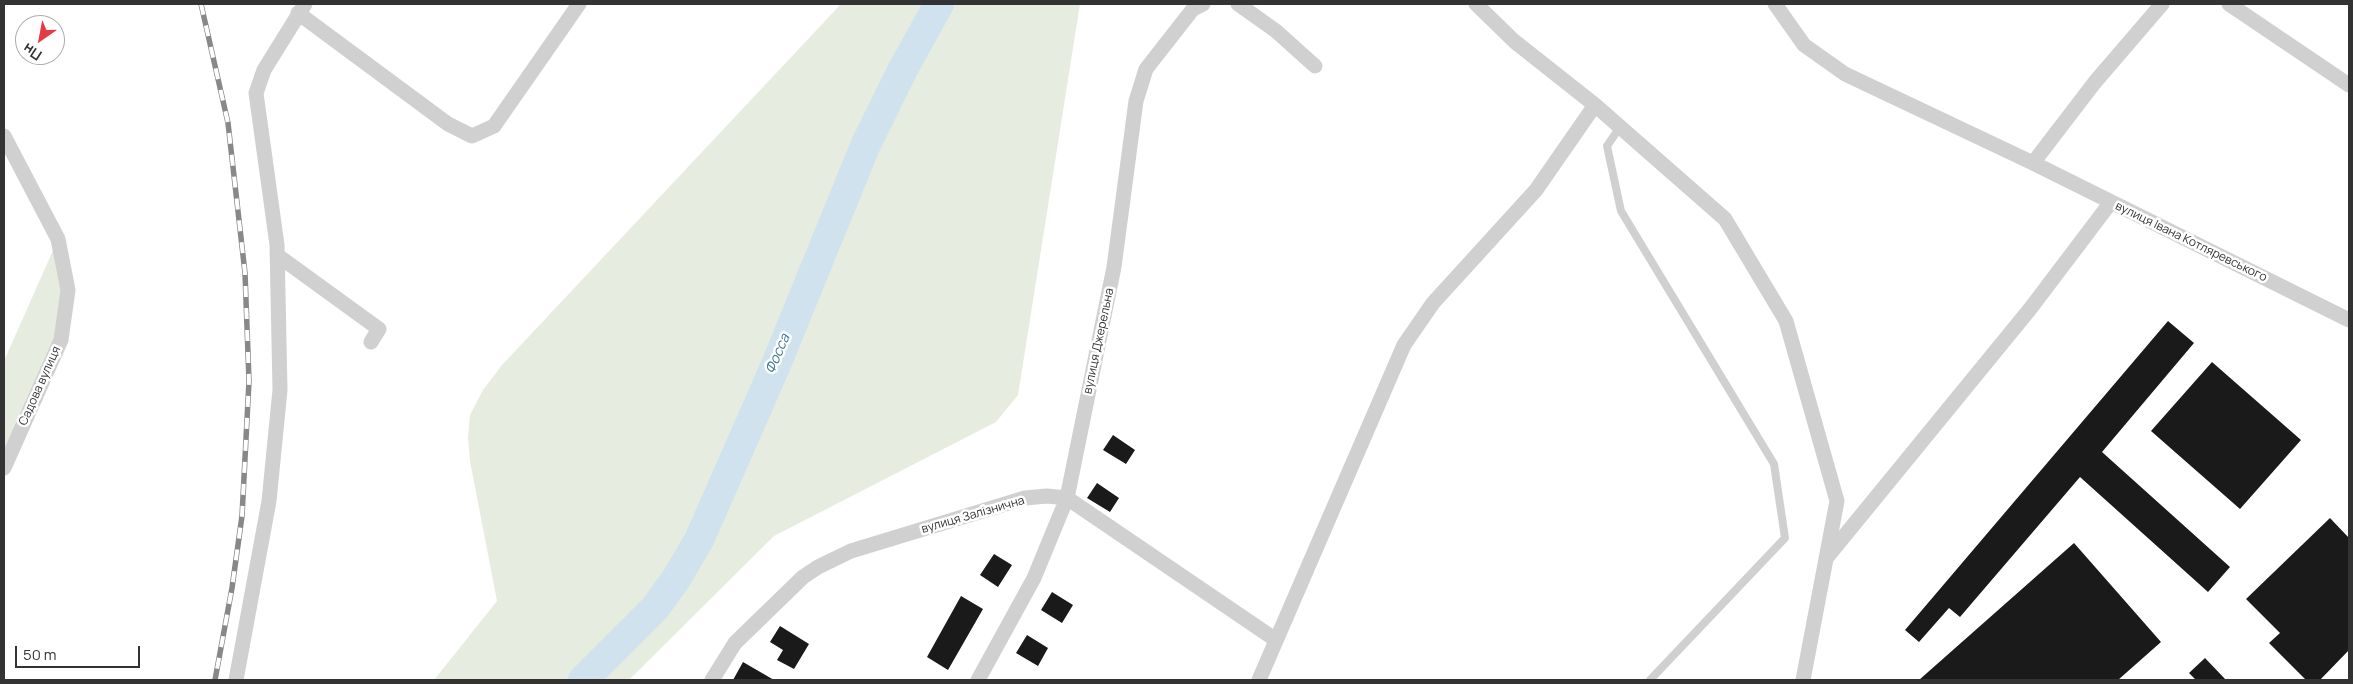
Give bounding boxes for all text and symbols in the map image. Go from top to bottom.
north arrow [15,15,65,65]
text: Пн [19,39,45,65]
street label: вулиця Івана Котляревського [2113,199,2269,285]
street label: вулиця Джерельна [1081,287,1117,395]
water label: Фосса [762,332,794,376]
street label: Садова вулиця [16,344,64,428]
street label: вулиця Залізнична [920,493,1026,537]
scale bar [18,636,142,668]
text: 50 m [23,644,57,665]

